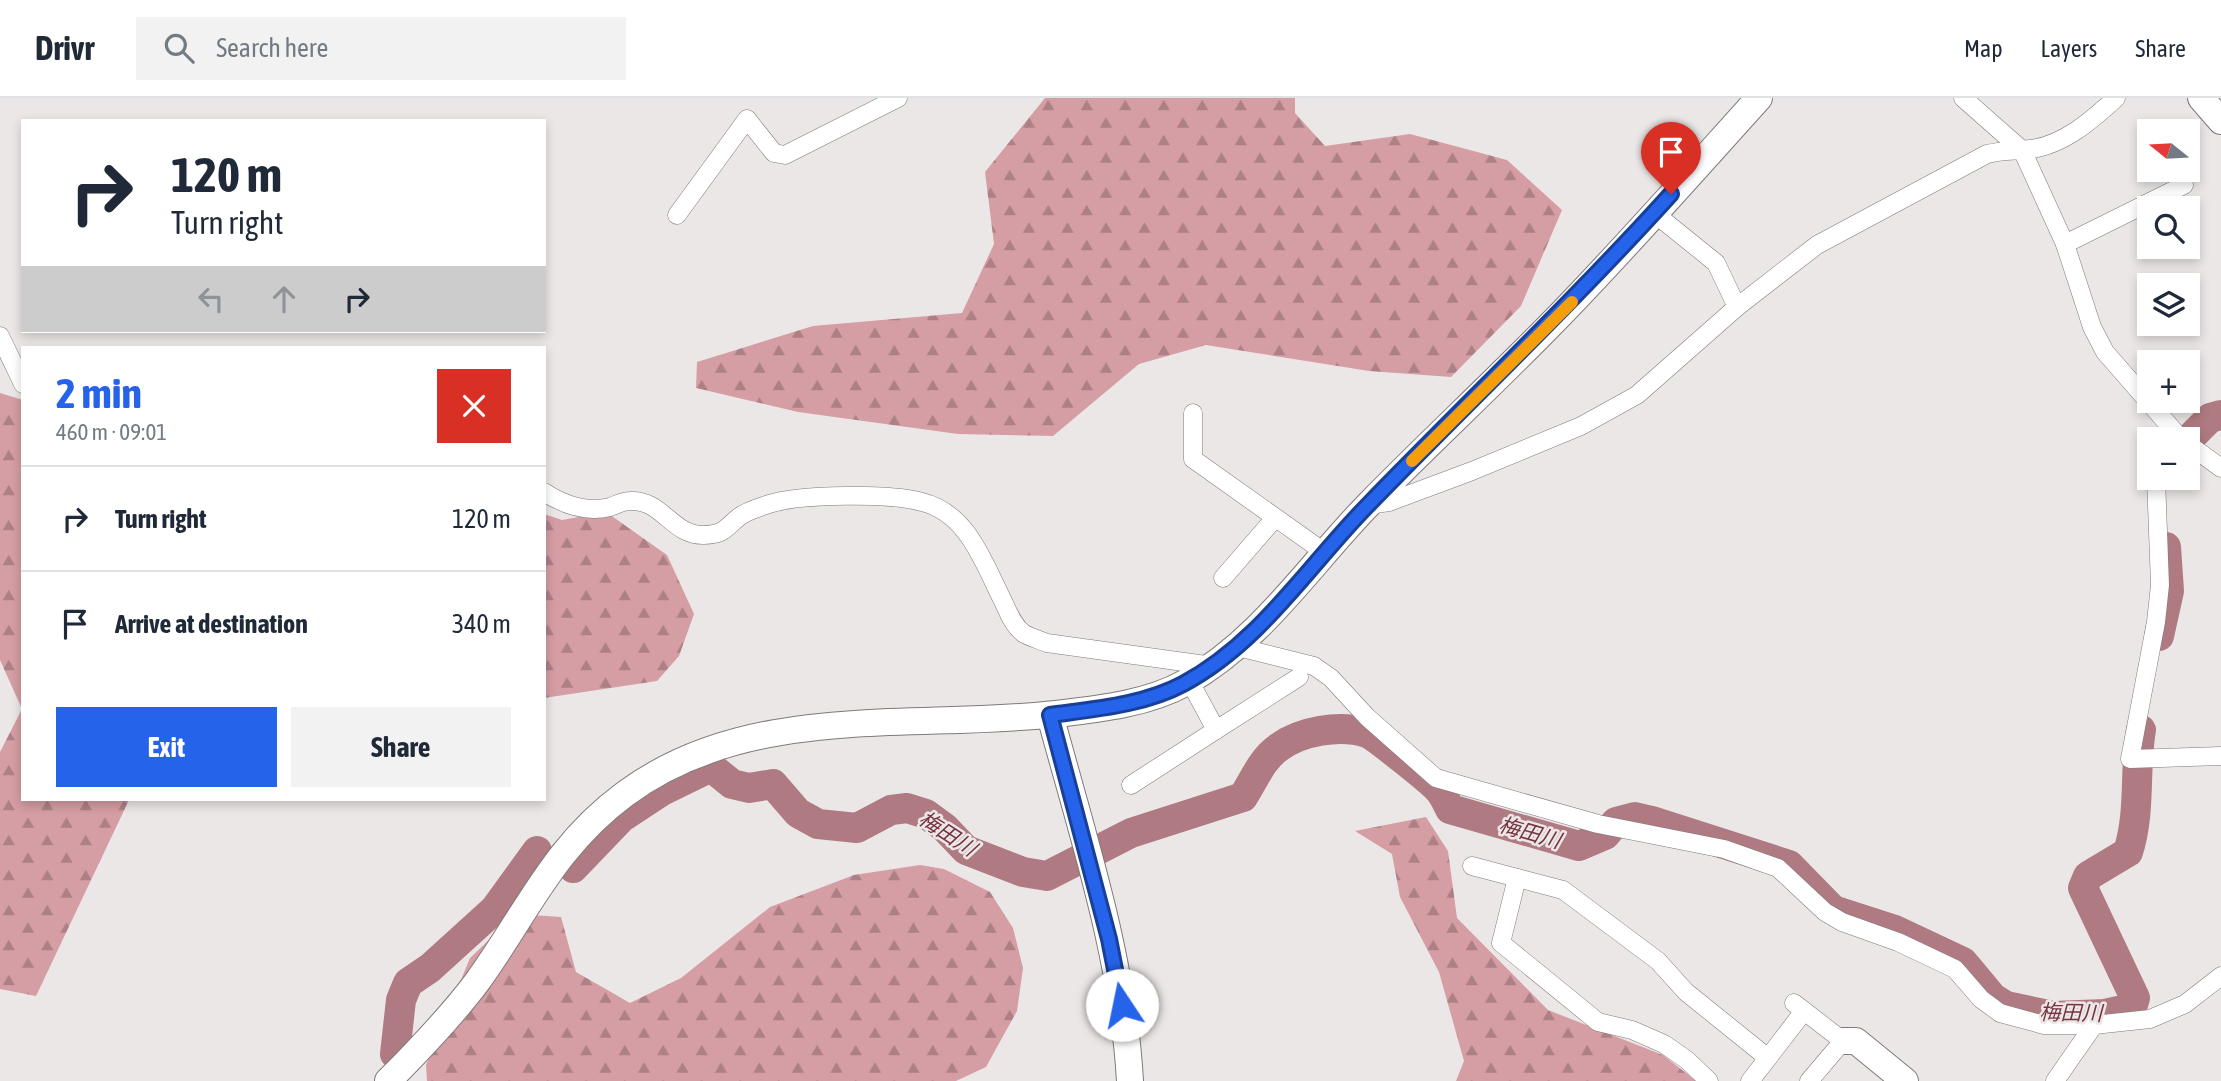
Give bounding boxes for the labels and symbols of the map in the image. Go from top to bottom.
north arrow [2137,119,2200,182]
pin [1641,122,1701,194]
water label: 梅田川 [915,806,983,861]
water label: 梅田川 [1496,812,1566,853]
position arrow [1085,968,1159,1042]
water label: 梅田川 [2039,999,2105,1025]

